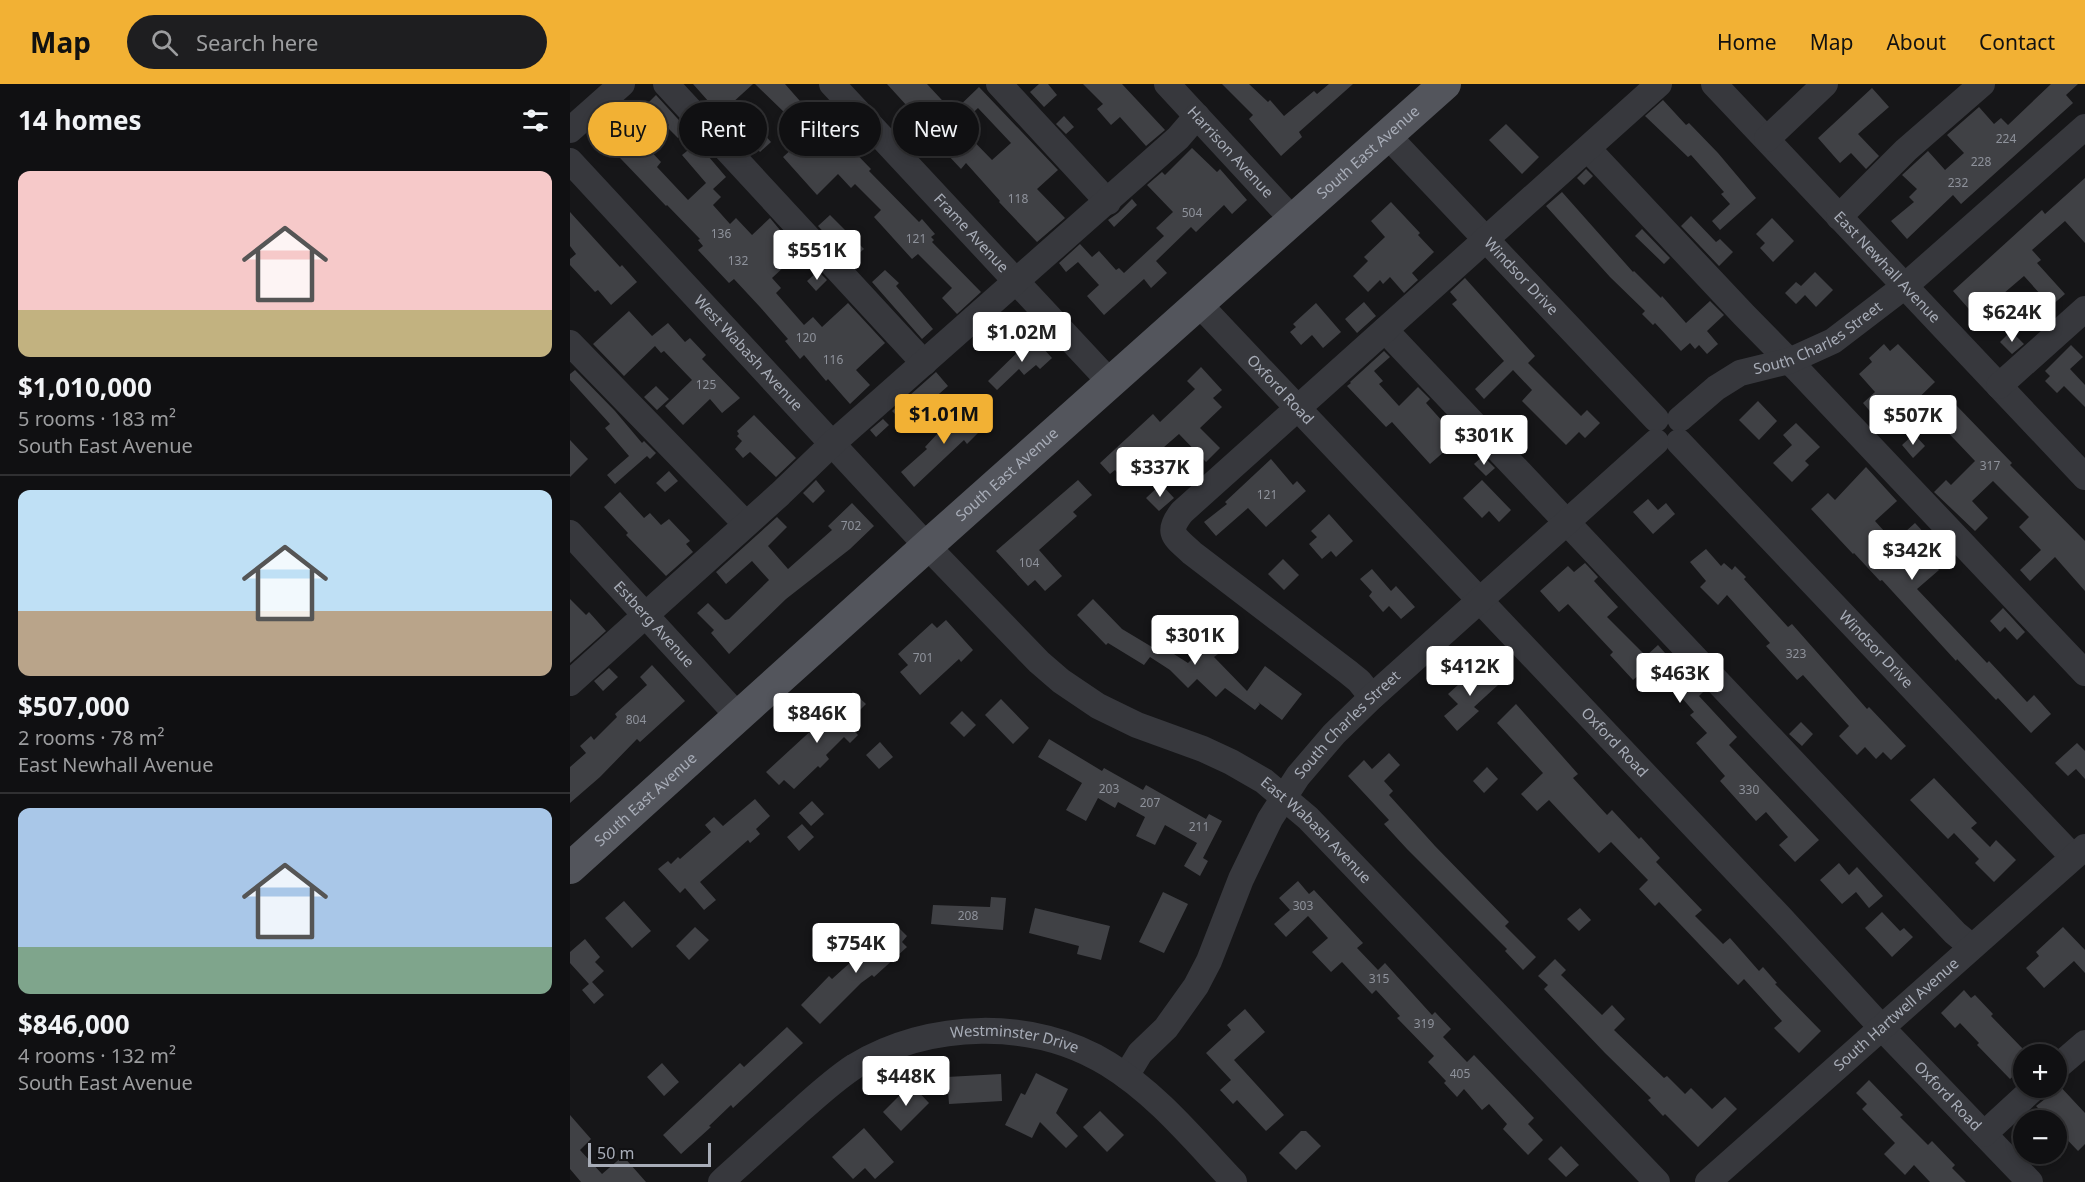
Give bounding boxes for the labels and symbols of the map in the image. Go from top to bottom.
street label: Harrison Avenue [1184,101,1278,202]
street label: South East Avenue [1312,101,1423,203]
house number: 224 [1996,130,2016,147]
house number: 228 [1971,153,1991,170]
house number: 232 [1948,174,1968,191]
street label: Frame Avenue [930,189,1014,276]
house number: 118 [1008,190,1028,207]
house number: 504 [1182,204,1202,221]
street label: East Newhall Avenue [1830,206,1945,327]
house number: 136 [711,225,731,242]
pin: $551K [775,230,859,281]
house number: 121 [906,230,926,247]
street label: Windsor Drive [1480,233,1563,319]
house number: 132 [728,252,748,269]
street label: West Wabash Avenue [690,290,808,415]
pin: $624K [1970,292,2054,343]
street label: South Charles Street [1751,296,1886,378]
pin: $1.02M [973,312,1071,363]
house number: 120 [796,329,816,346]
street label: Oxford Road [1243,350,1319,428]
house number: 116 [823,351,843,368]
house number: 125 [696,376,716,393]
pin: $1.01M [895,394,993,445]
pin: $507K [1871,395,1955,446]
pin: $301K [1442,415,1526,466]
street label: South East Avenue [951,423,1062,525]
pin: $337K [1118,447,1202,498]
house number: 317 [1980,457,2000,474]
house number: 121 [1257,486,1277,503]
house number: 702 [841,517,861,534]
pin: $342K [1870,530,1954,581]
house number: 104 [1019,554,1039,571]
street label: Estberg Avenue [610,576,699,671]
street label: Windsor Drive [1835,606,1918,692]
pin: $301K [1153,615,1237,666]
house number: 323 [1786,645,1806,662]
pin: $412K [1428,646,1512,697]
house number: 701 [913,649,933,666]
pin: $463K [1638,653,1722,704]
street label: South Charles Street [1289,665,1404,782]
pin: $846K [775,693,859,744]
street label: Oxford Road [1577,703,1653,781]
house number: 804 [626,711,646,728]
street label: South East Avenue [590,748,700,850]
street label: East Wabash Avenue [1257,772,1376,887]
house number: 203 [1099,780,1119,797]
house number: 330 [1739,781,1759,798]
house number: 207 [1140,794,1160,811]
house number: 211 [1189,818,1209,835]
house number: 303 [1293,897,1313,914]
house number: 208 [958,907,978,924]
pin: $754K [814,923,898,974]
street label: South Hartwell Avenue [1829,953,1963,1075]
house number: 315 [1369,970,1389,987]
house number: 319 [1414,1015,1434,1032]
street label: Westminster Drive [949,1020,1082,1057]
pin: $448K [864,1056,948,1107]
street label: Oxford Road [1910,1057,1986,1135]
house number: 405 [1450,1065,1470,1082]
scale bar [588,1140,711,1168]

